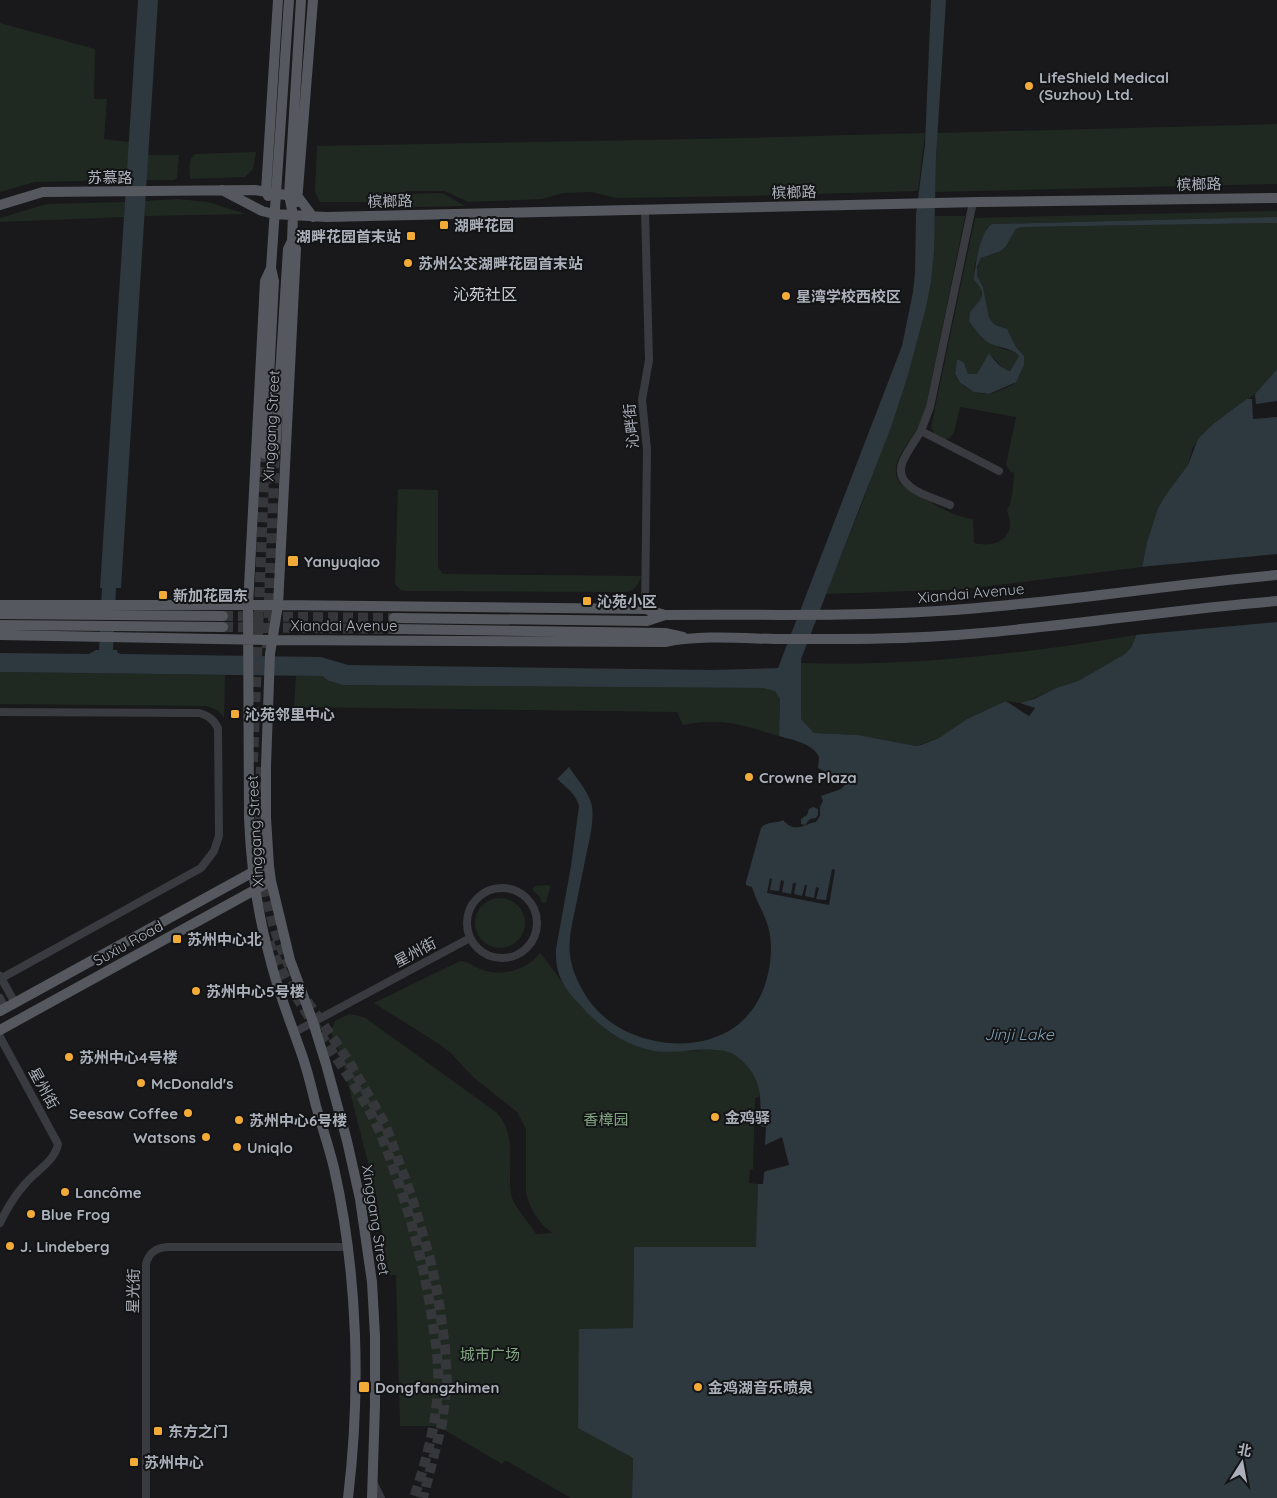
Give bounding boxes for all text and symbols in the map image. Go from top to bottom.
place label: LifeShield Medical (Suzhou) Ltd. [1039,68,1169,104]
marker: LifeShield Medical (Suzhou) Ltd. [1023,80,1035,92]
street label: 苏慕路 [87,168,133,187]
street label: 槟榔路 [1176,174,1222,194]
street label: 槟榔路 [771,182,817,202]
street label: 槟榔路 [367,191,413,211]
place label: 湖畔花园 [454,216,514,235]
marker: 湖畔花园 [438,219,450,231]
place label: 湖畔花园首末站 [296,227,401,246]
marker: 湖畔花园首末站 [405,230,417,242]
place label: 苏州公交湖畔花园首末站 [418,254,583,273]
marker: 苏州公交湖畔花园首末站 [402,257,414,269]
district label: 沁苑社区 [453,284,517,304]
place label: 星湾学校西校区 [796,287,901,306]
marker: 星湾学校西校区 [780,290,792,302]
street label: Xinggang Street [259,370,283,482]
street label: 沁畔街 [620,403,642,449]
place label: Yanyuqiao [304,552,380,571]
marker: Yanyuqiao [286,554,300,568]
street label: Xiandai Avenue [917,579,1025,607]
place label: 新加花园东 [173,586,248,605]
marker: 新加花园东 [157,589,169,601]
place label: 沁苑小区 [597,592,657,611]
marker: 沁苑小区 [581,595,593,607]
street label: Xiandai Avenue [291,616,397,635]
place label: 沁苑邻里中心 [245,705,335,724]
marker: 沁苑邻里中心 [229,708,241,720]
place label: Crowne Plaza [759,768,857,787]
marker: Crowne Plaza [743,771,755,783]
street label: Xinggang Street [243,775,267,887]
street label: Suxiu Road [90,916,166,970]
place label: 苏州中心北 [187,930,262,949]
marker: 苏州中心北 [171,933,183,945]
street label: 星州街 [391,933,439,971]
place label: 苏州中心5号楼 [206,982,305,1001]
marker: 苏州中心5号楼 [190,985,202,997]
water label: Jinji Lake [984,1024,1055,1044]
place label: 苏州中心4号楼 [79,1048,178,1067]
marker: 苏州中心4号楼 [63,1051,75,1063]
street label: 星州街 [25,1064,63,1112]
place label: McDonald's [151,1074,233,1093]
marker: McDonald's [135,1077,147,1089]
place label: Seesaw Coffee [69,1104,178,1123]
marker: Seesaw Coffee [182,1107,194,1119]
place label: 金鸡驿 [725,1108,770,1127]
park label: 香樟园 [583,1110,629,1129]
place label: 苏州中心6号楼 [249,1111,347,1130]
marker: 金鸡驿 [709,1111,721,1123]
marker: 苏州中心6号楼 [233,1114,245,1126]
place label: Watsons [133,1128,196,1147]
marker: Watsons [200,1131,212,1143]
place label: Uniqlo [247,1138,293,1157]
marker: Uniqlo [231,1141,243,1153]
street label: Xinggang Street [358,1163,394,1277]
place label: Lancôme [75,1183,142,1202]
marker: Lancôme [59,1186,71,1198]
place label: Blue Frog [41,1205,110,1224]
marker: Blue Frog [25,1208,37,1220]
place label: J. Lindeberg [20,1237,110,1256]
marker: J. Lindeberg [4,1240,16,1252]
street label: 星光街 [123,1268,143,1314]
park label: 城市广场 [460,1345,520,1364]
place label: Dongfangzhimen [375,1378,499,1397]
place label: 金鸡湖音乐喷泉 [708,1378,813,1397]
marker: Dongfangzhimen [357,1380,371,1394]
marker: 金鸡湖音乐喷泉 [692,1381,704,1393]
place label: 东方之门 [168,1422,228,1441]
marker: 东方之门 [152,1425,164,1437]
north arrow [1217,1438,1267,1488]
text: 北 [1236,1440,1253,1460]
place label: 苏州中心 [144,1453,204,1472]
marker: 苏州中心 [128,1456,140,1468]

